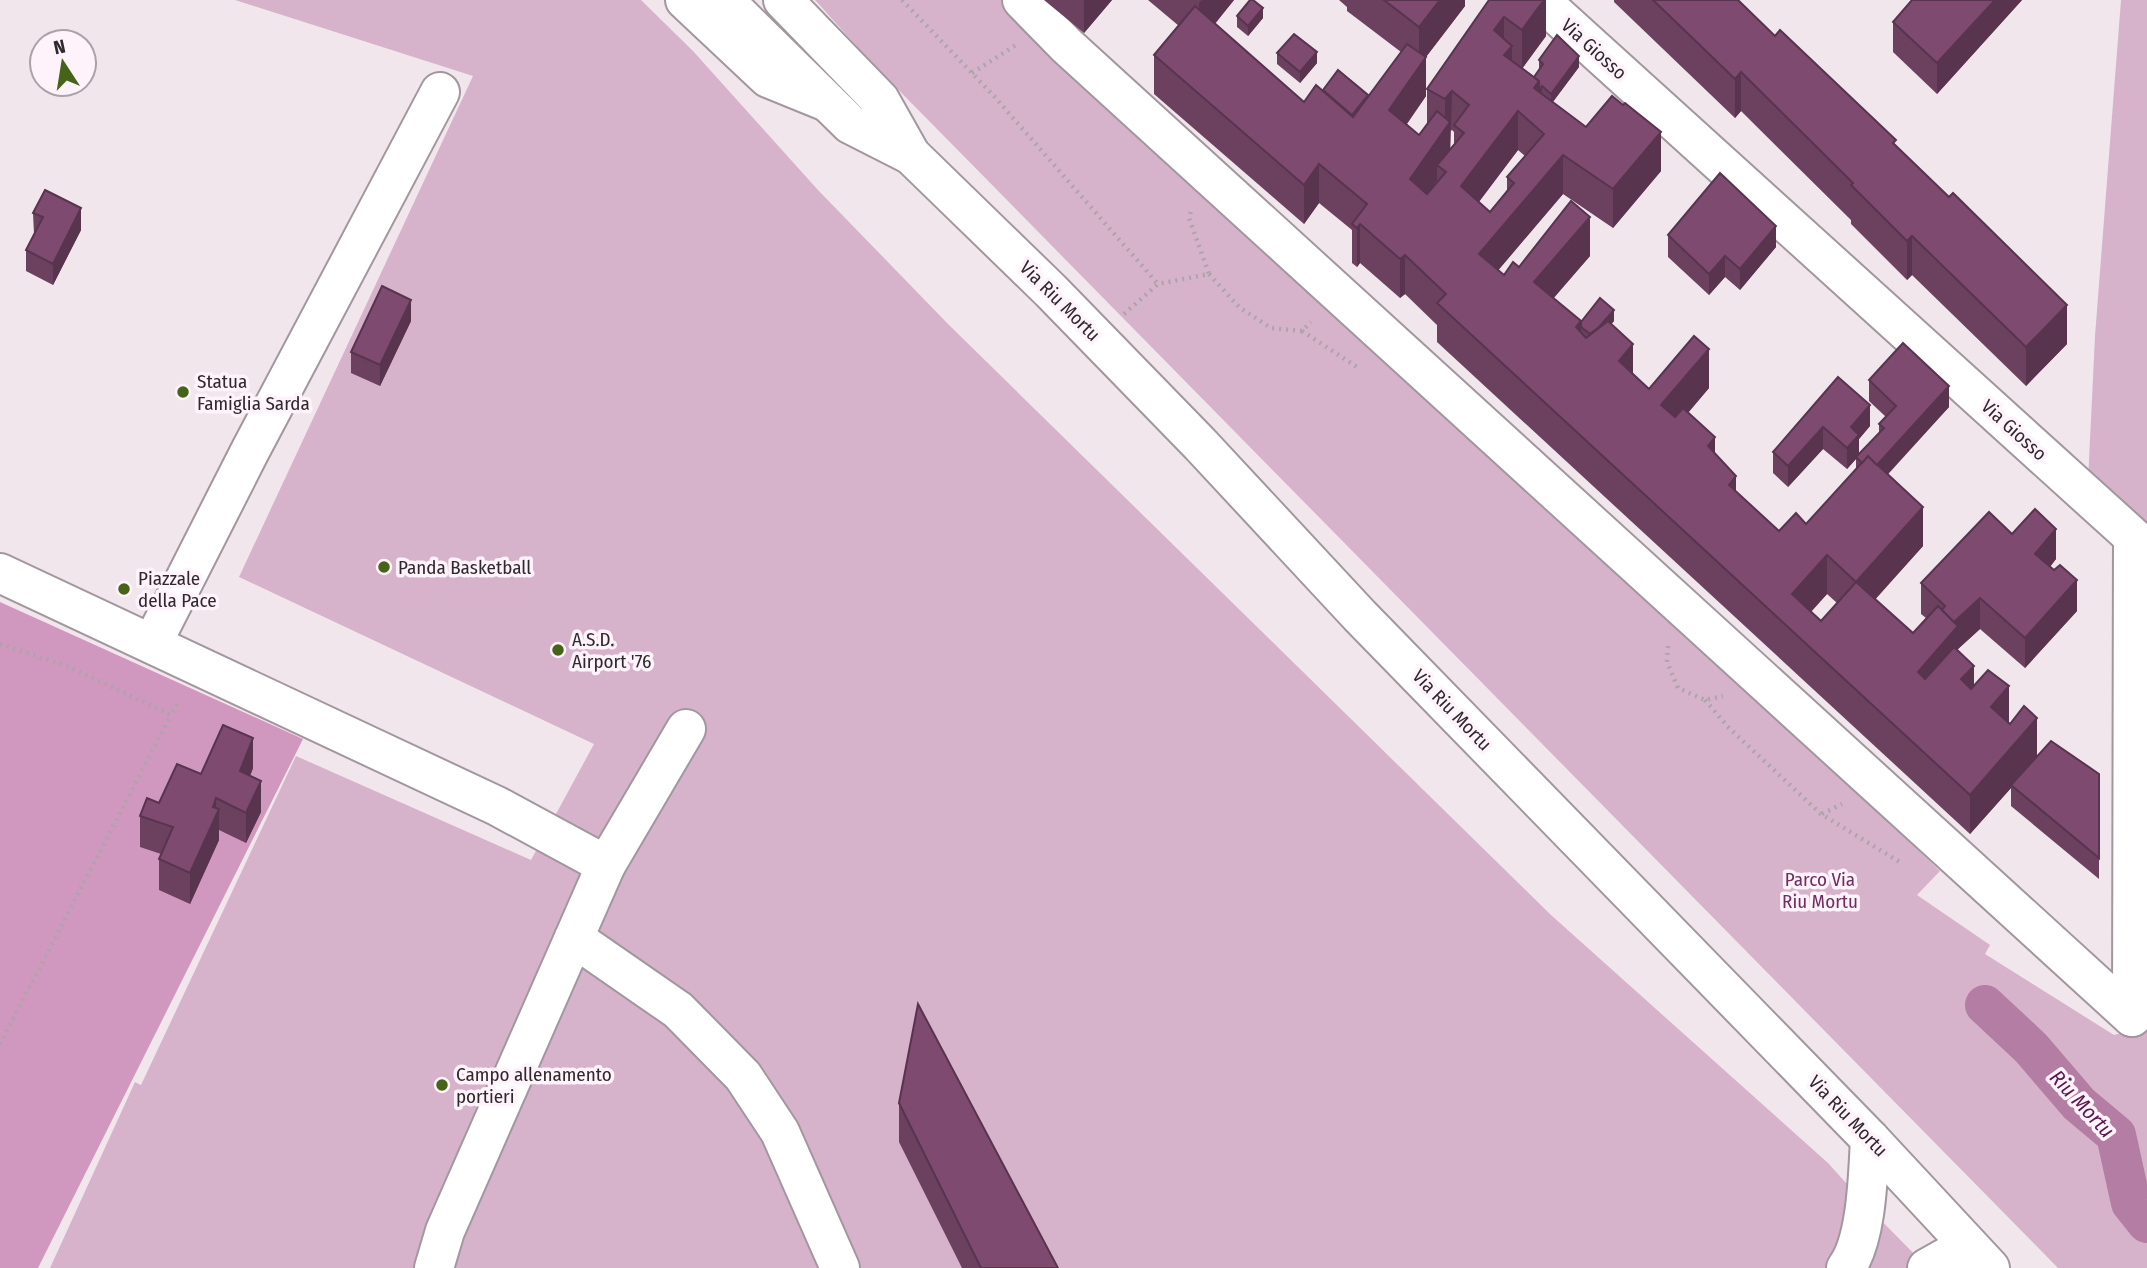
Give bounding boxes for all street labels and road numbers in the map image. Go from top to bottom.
street label: Via Giosso [1557,14,1631,84]
street label: Via Riu Mortu [1015,256,1105,346]
street label: Via Giosso [1977,395,2051,465]
street label: Via Riu Mortu [1408,665,1496,755]
street label: Via Riu Mortu [1804,1071,1892,1161]

